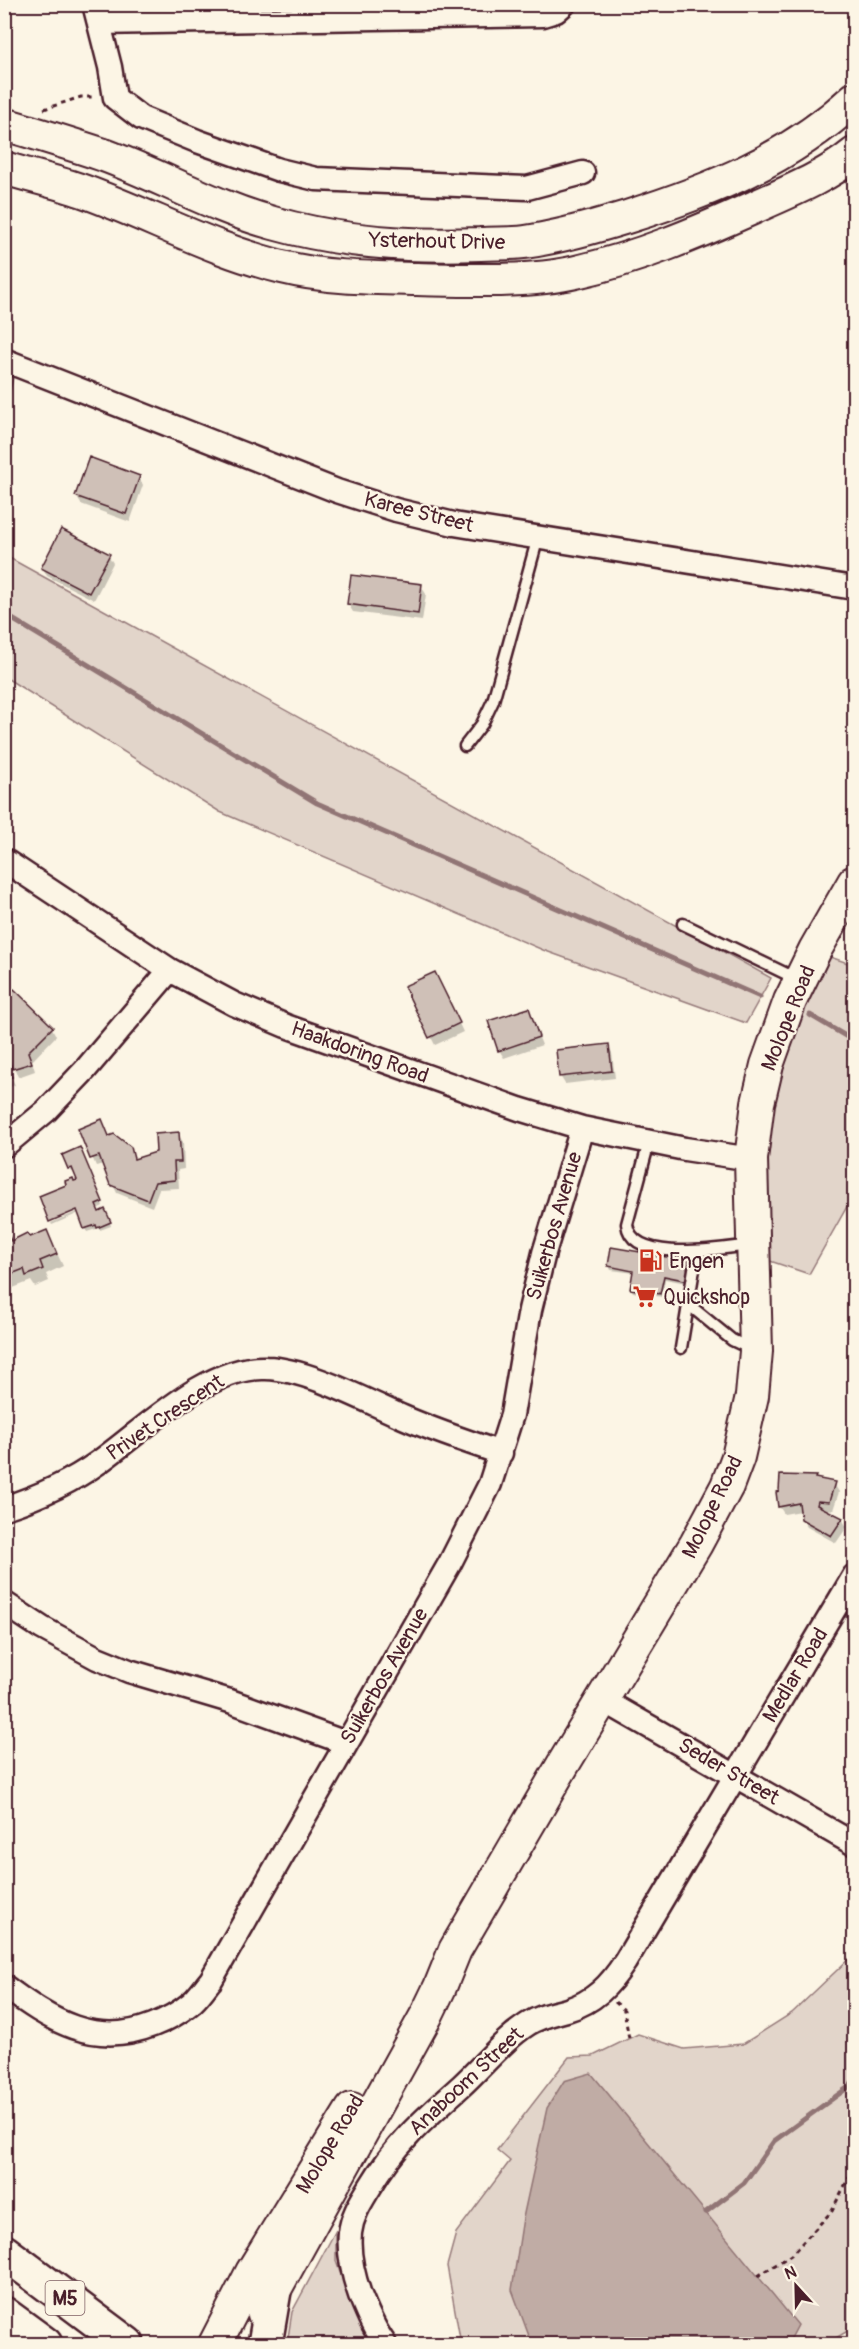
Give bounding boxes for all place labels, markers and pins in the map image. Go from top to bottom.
fuel station icon: Engen [638,1248,664,1274]
place label: Engen [669,1248,724,1275]
supermarket icon: Quickshop [632,1284,658,1310]
place label: Quickshop [663,1284,750,1311]

